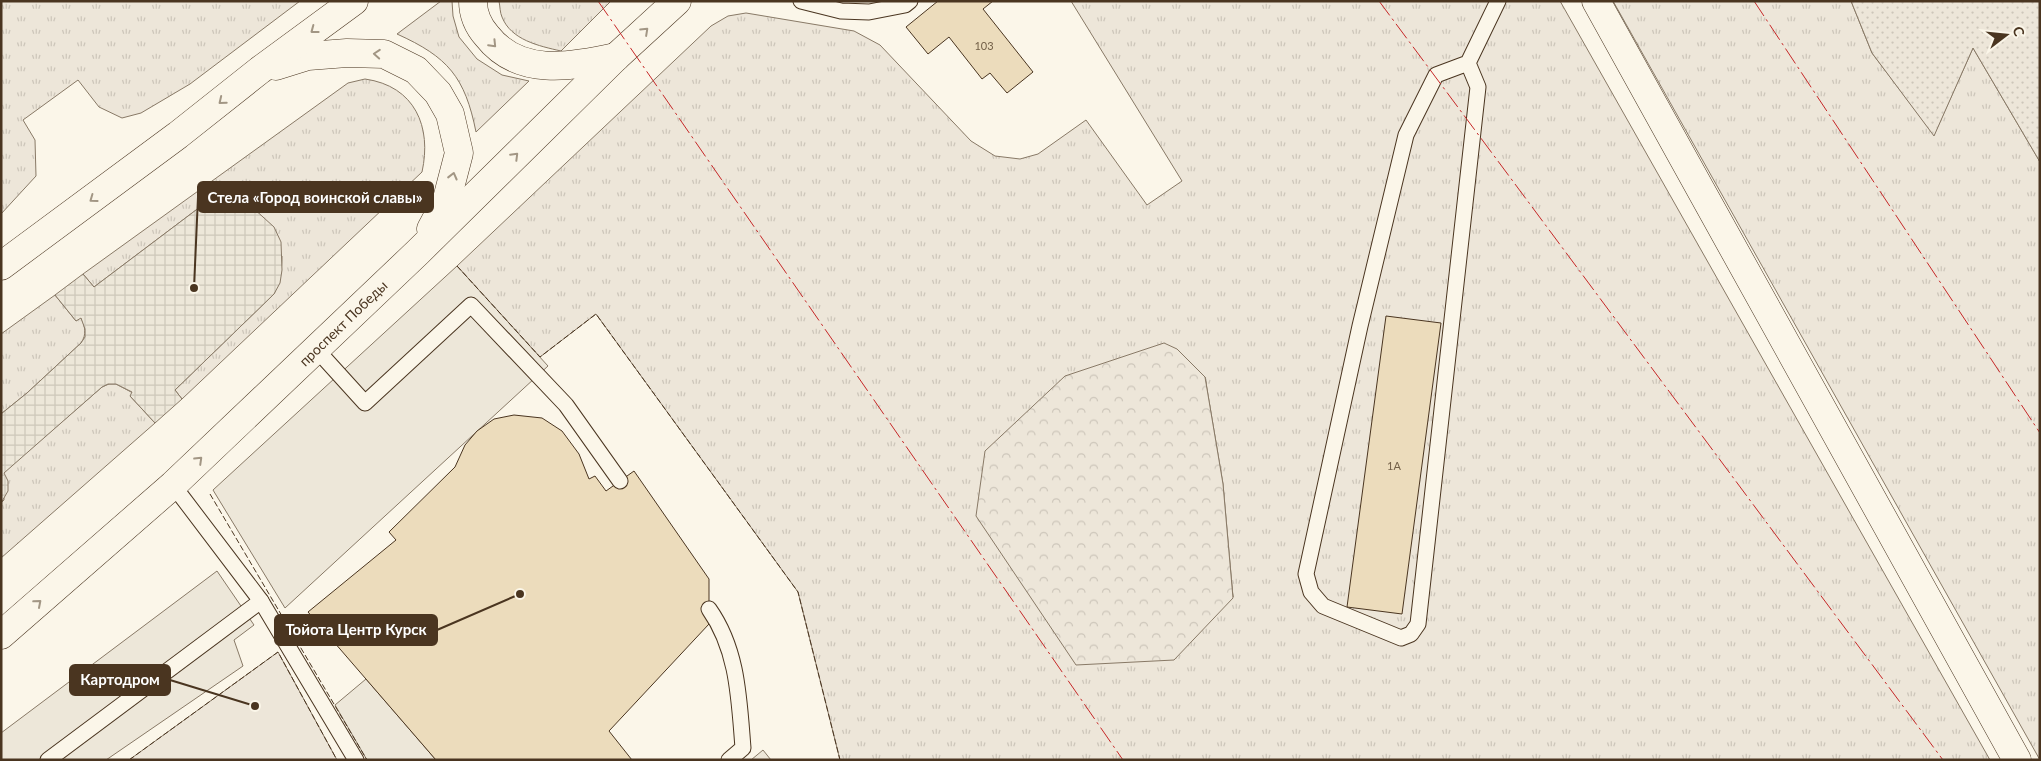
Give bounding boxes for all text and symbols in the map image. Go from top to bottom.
north arrow [1981,10,2031,60]
one-way arrow [310,24,320,33]
text: С [2010,24,2029,39]
one-way arrow [639,28,648,37]
one-way arrow [487,38,496,47]
house number: 103 [974,39,994,52]
one-way arrow [372,49,380,60]
one-way arrow [219,95,228,103]
one-way arrow [510,153,519,162]
one-way arrow [447,172,458,181]
callout: Стела «Город воинской славы» [198,182,433,212]
text: Стела «Город воинской славы» [207,188,423,206]
one-way arrow [90,193,99,201]
street label: проспект Победы [295,277,391,369]
one-way arrow [193,457,202,466]
house number: 1А [1387,459,1401,472]
one-way arrow [32,600,41,609]
callout: Тойота Центр Курск [275,615,437,645]
text: Тойота Центр Курск [285,620,427,638]
callout: Картодром [70,665,170,695]
text: Картодром [80,670,160,688]

